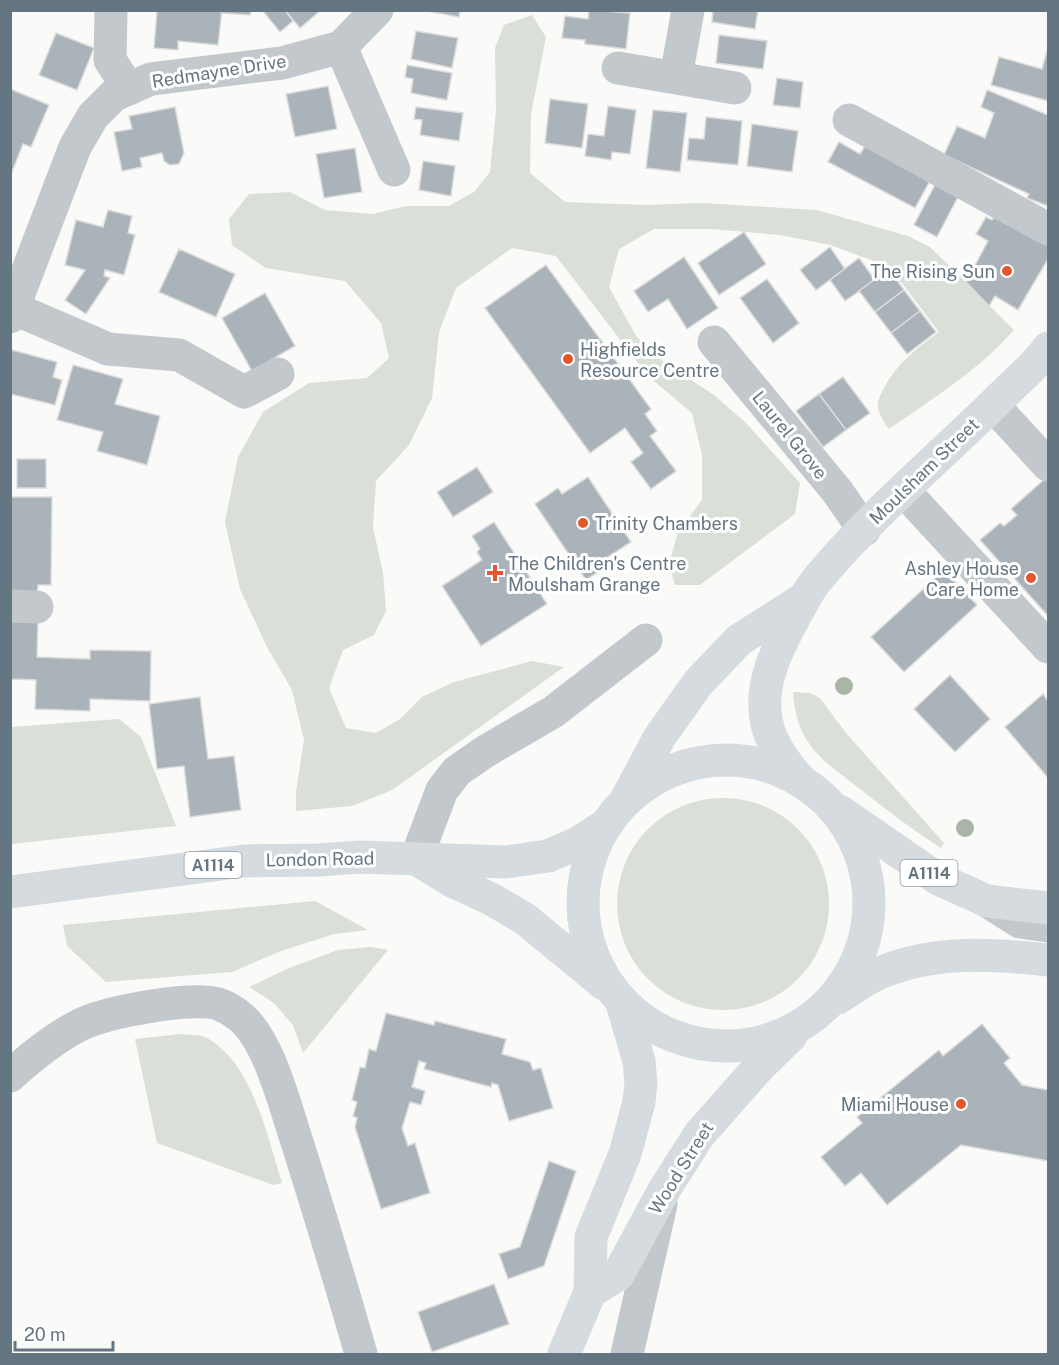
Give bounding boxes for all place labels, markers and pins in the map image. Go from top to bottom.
place label: The Rising Sun [870,261,995,282]
marker: The Rising Sun [1000,264,1014,278]
place label: Highfields Resource Centre [580,339,720,381]
marker: Highfields Resource Centre [561,352,575,366]
place label: Trinity Chambers [595,513,738,534]
marker: Trinity Chambers [576,516,590,530]
place label: The Children's Centre Moulsham Grange [508,553,686,595]
place label: Ashley House Care Home [904,558,1019,600]
marker: The Children's Centre Moulsham Grange [486,564,504,582]
marker: Ashley House Care Home [1024,571,1038,585]
place label: Miami House [841,1094,949,1115]
marker: Miami House [954,1097,968,1111]

